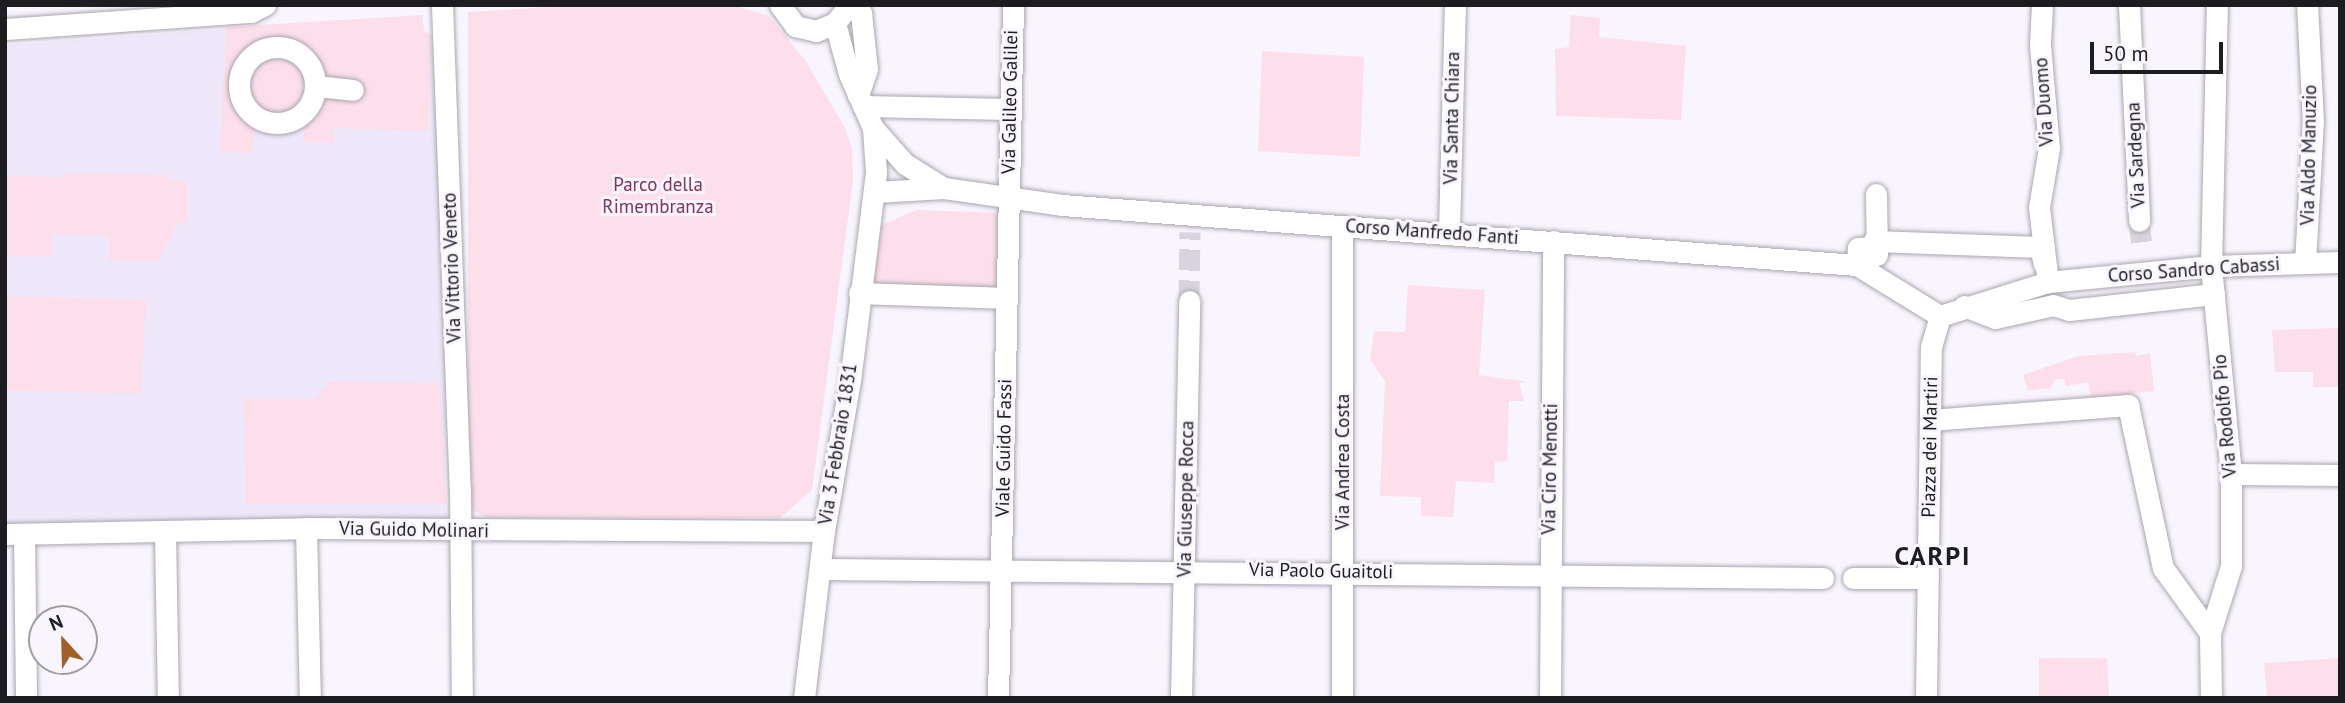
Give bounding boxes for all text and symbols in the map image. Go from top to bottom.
scale bar [2093,28,2226,72]
street label: Via Galileo Galilei [997,30,1023,174]
text: 50 m [2103,40,2149,67]
street label: Via Santa Chiara [1439,51,1465,185]
street label: Via Duomo [2030,57,2058,147]
street label: Via Aldo Manuzio [2296,84,2322,226]
street label: Via Sardegna [2122,101,2150,209]
park label: Parco della Rimembranza [602,174,714,218]
street label: Via Vittorio Veneto [438,192,466,344]
street label: Corso Manfredo Fanti [1345,215,1519,249]
street label: Corso Sandro Cabassi [2107,253,2281,287]
street label: Via Rodolfo Pio [2208,353,2242,479]
street label: Via 3 Febbraio 1831 [814,361,862,527]
street label: Piazza dei Martiri [1917,376,1943,518]
street label: Viale Guido Fassi [991,379,1017,517]
street label: Via Andrea Costa [1332,394,1354,530]
street label: Via Ciro Menotti [1537,403,1563,535]
street label: Via Giuseppe Rocca [1173,420,1199,578]
street label: Via Guido Molinari [339,517,489,543]
district label: CARPI [1895,540,1971,572]
street label: Via Paolo Guaitoli [1249,558,1393,584]
north arrow [28,605,98,675]
text: N [46,609,66,636]

